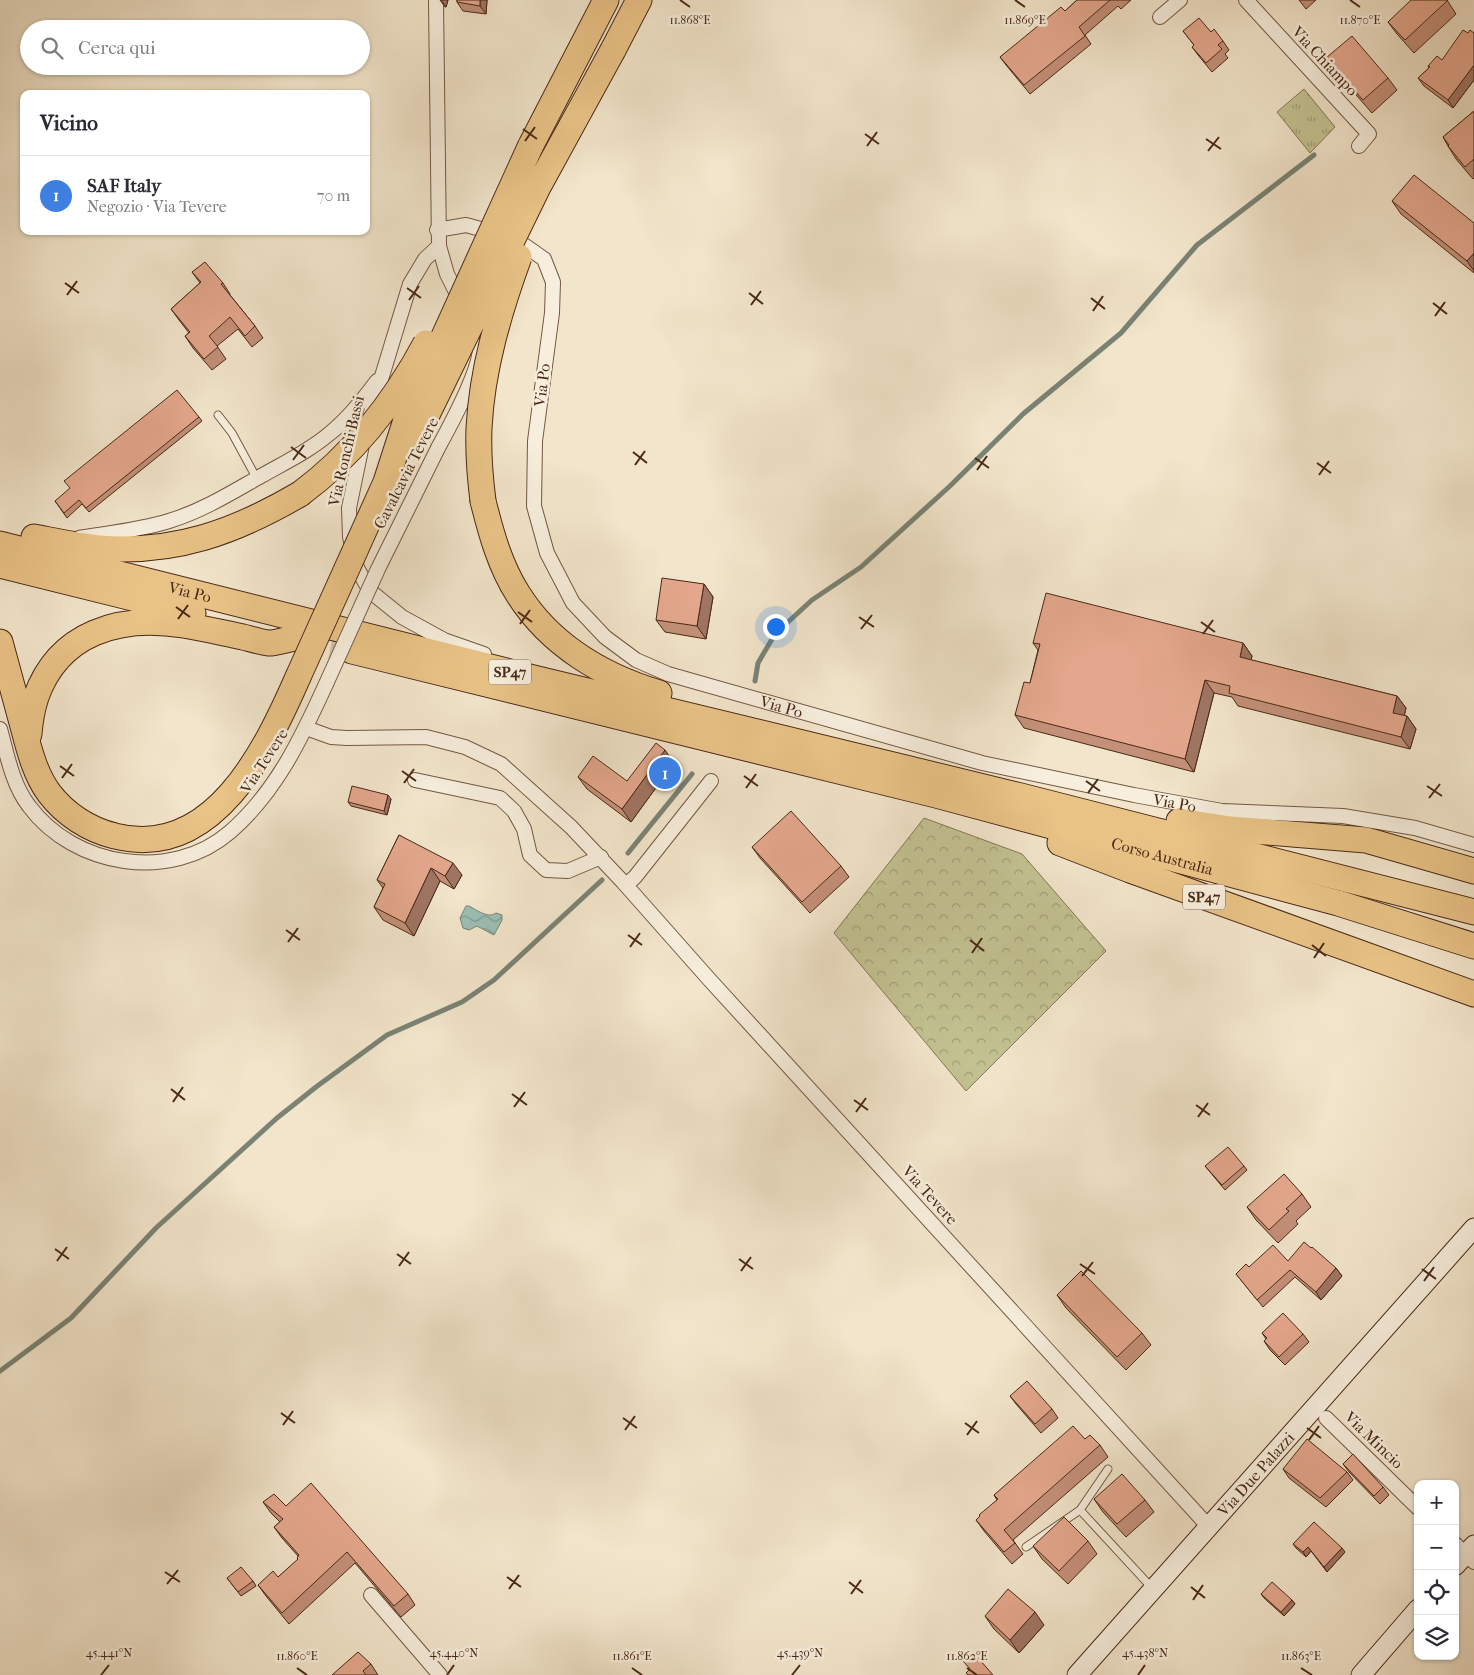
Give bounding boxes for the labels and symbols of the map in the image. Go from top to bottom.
text: 11.868°E [669,13,711,27]
text: 11.869°E [1004,13,1046,27]
text: 11.870°E [1340,13,1380,27]
street label: Via Chiampo [1287,22,1362,100]
street label: Via Po [530,362,554,409]
street label: Via Ronchi Bassi [324,394,368,509]
street label: Cavalcavia Tevere [370,414,442,532]
street label: Via Po [166,577,213,606]
your location [763,614,789,640]
road number: SP47 [489,660,531,684]
street label: Via Po [757,691,805,721]
street label: Via Tevere [236,725,292,798]
pin: 1 [649,754,681,792]
street label: Via Po [1151,789,1198,816]
street label: Corso Australia [1109,833,1216,879]
road number: SP47 [1183,884,1225,910]
street label: Via Tevere [898,1161,962,1229]
street label: Via Mincio [1340,1407,1407,1473]
street label: Via Due Palazzi [1213,1428,1298,1521]
text: 45.441°N [86,1646,132,1660]
text: 45.440°N [430,1646,478,1660]
text: 45.439°N [777,1646,823,1660]
text: 45.438°N [1122,1646,1168,1660]
text: 11.860°E [276,1649,318,1663]
text: 11.861°E [612,1649,652,1663]
text: 11.862°E [946,1649,988,1663]
text: 11.863°E [1281,1649,1321,1663]

